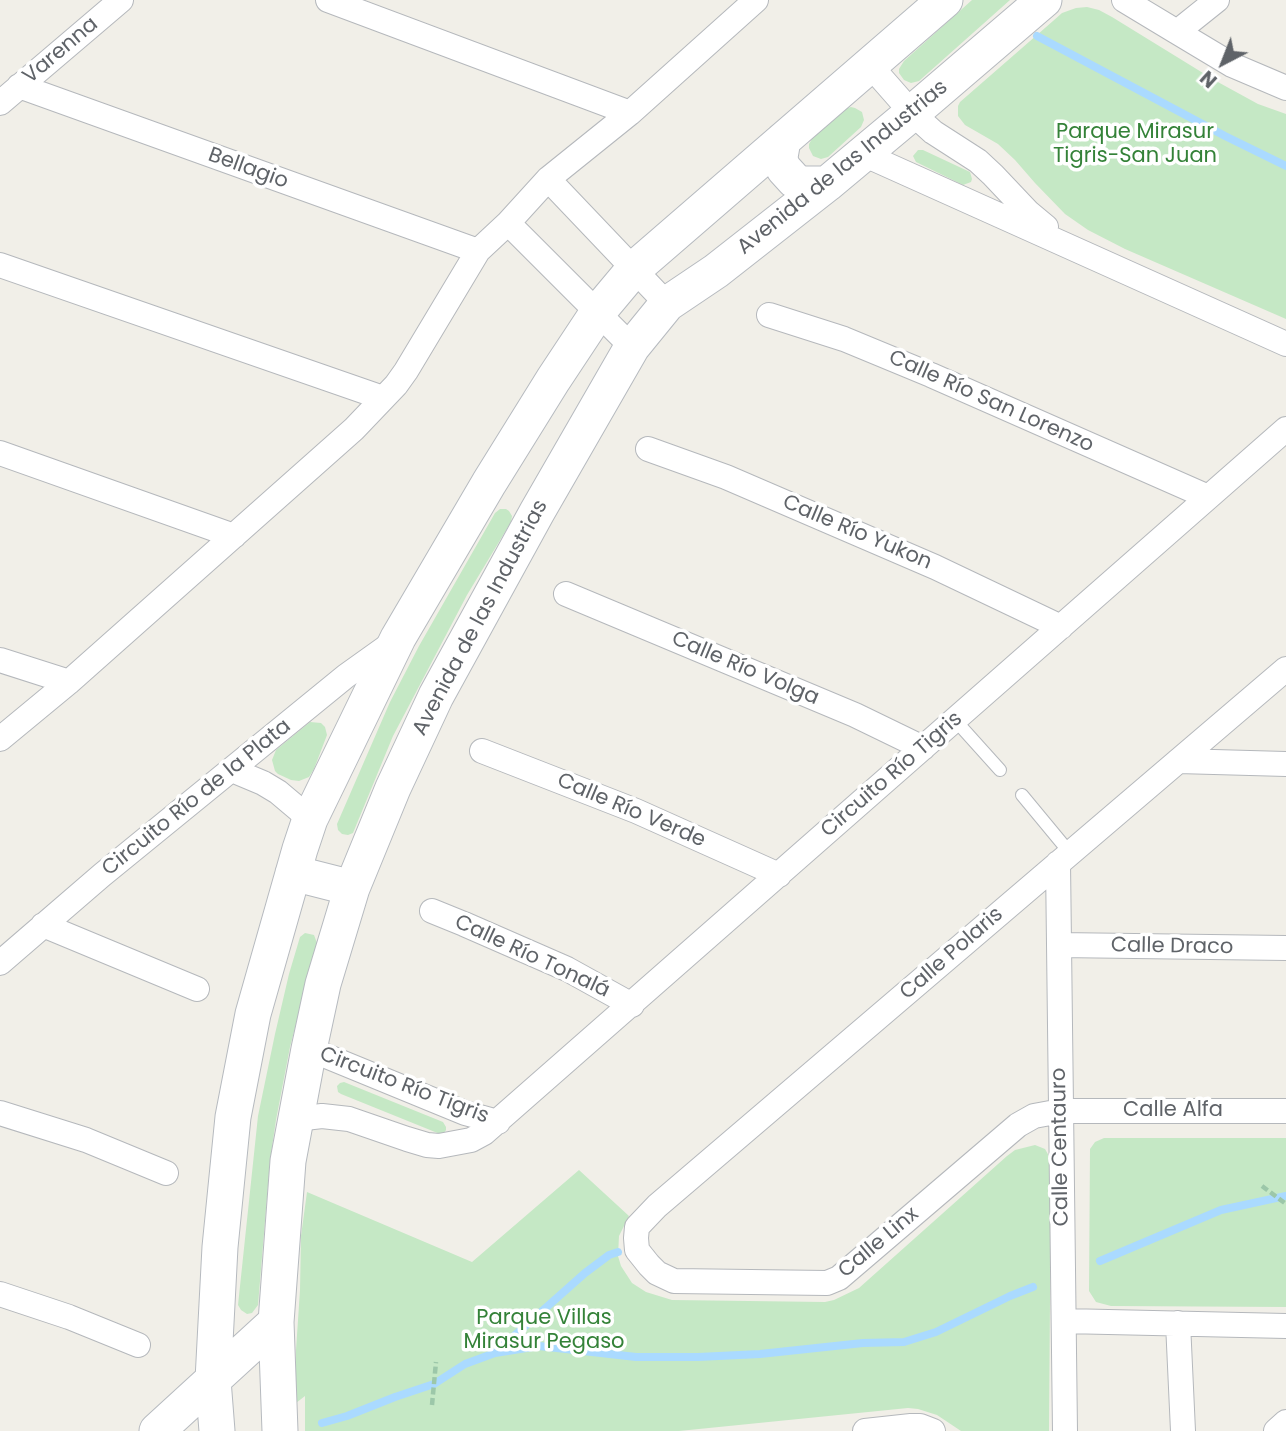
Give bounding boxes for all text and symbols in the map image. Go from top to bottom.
street label: Varenna [18,12,104,90]
north arrow [1188,28,1258,98]
text: N [1194,64,1223,94]
street label: Avenida de las Industrias [733,75,953,261]
park label: Parque Mirasur Tigris-San Juan [1053,120,1217,170]
street label: Bellagio [205,143,291,195]
street label: Calle Río San Lorenzo [885,345,1097,459]
street label: Calle Río Yukon [779,490,935,576]
street label: Avenida de las Industrias [408,496,554,740]
street label: Calle Río Volga [668,627,822,711]
street label: Circuito Río Tigris [816,707,968,843]
street label: Circuito Río de la Plata [98,714,296,882]
street label: Calle Río Verde [553,768,709,854]
street label: Calle Polaris [895,902,1009,1006]
street label: Calle Río Tonalá [450,910,614,1004]
street label: Calle Draco [1111,933,1233,961]
street label: Circuito Río Tigris [316,1042,492,1130]
street label: Calle Centauro [1047,1067,1075,1227]
street label: Calle Alfa [1123,1098,1223,1124]
street label: Calle Linx [834,1202,924,1284]
park label: Parque Villas Mirasur Pegaso [463,1306,625,1356]

